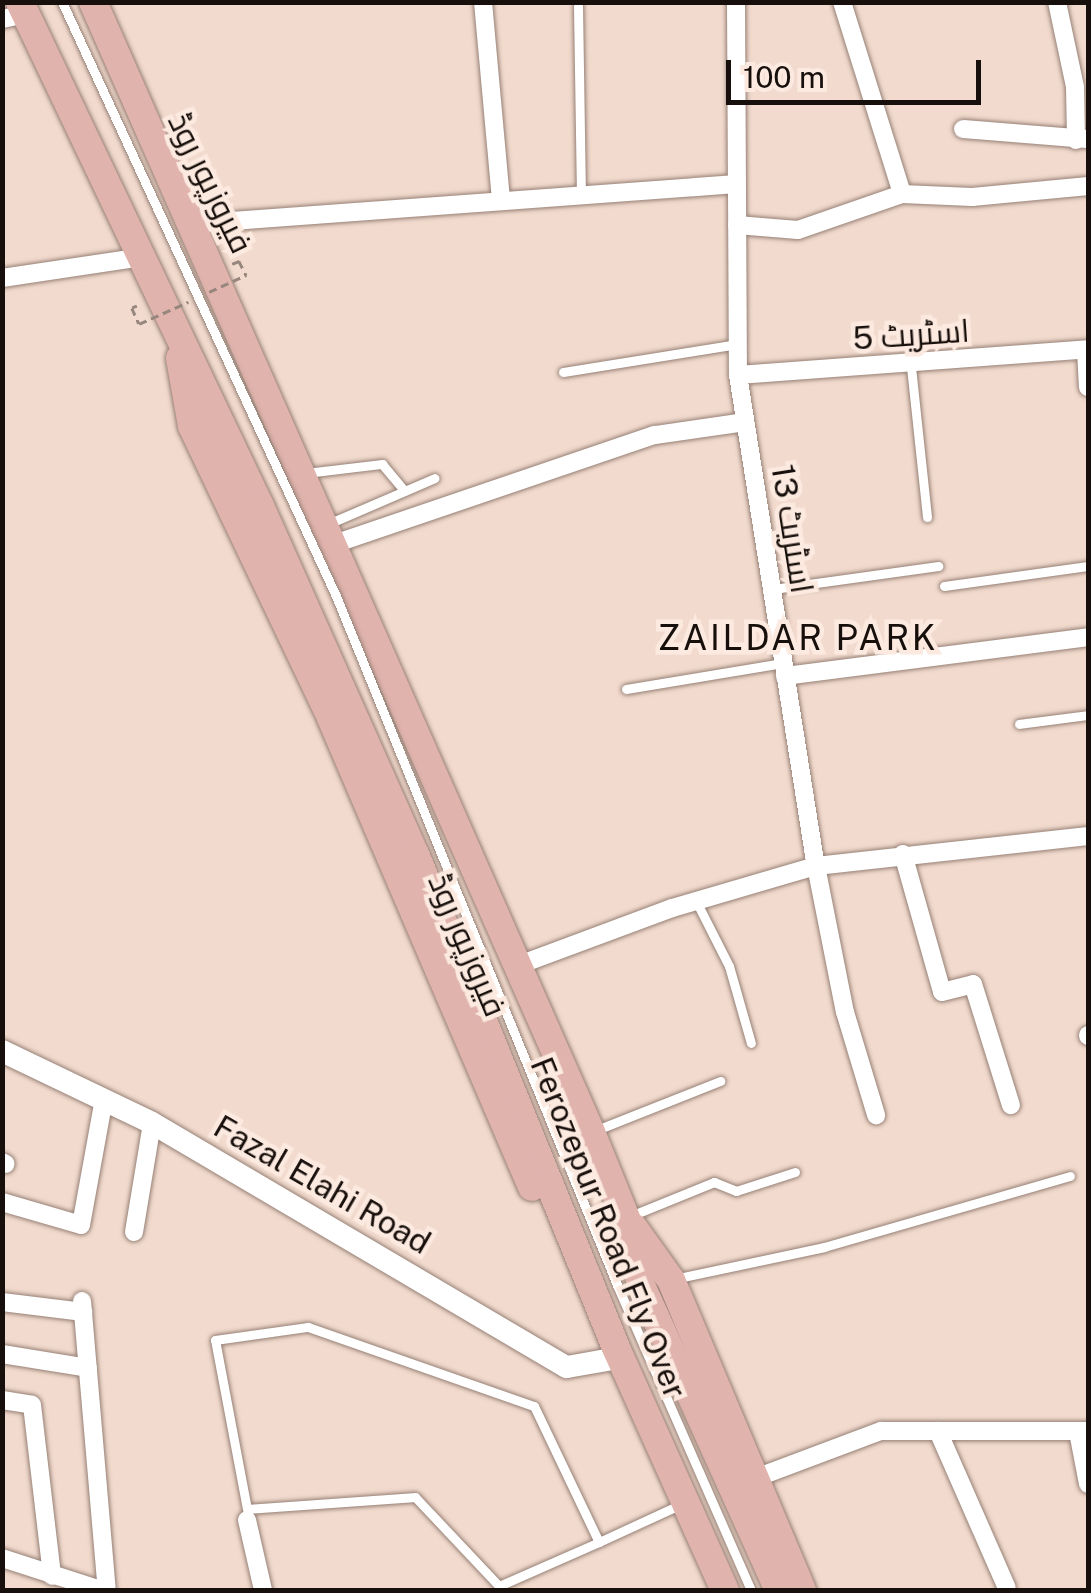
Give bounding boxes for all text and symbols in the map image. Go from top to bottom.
scale bar [731,40,986,102]
text: 100 m [743,59,825,95]
street label: فیروزپور روڈ [160,107,260,259]
street label: اسٹریٹ 5 [851,312,971,358]
street label: اسٹریٹ 13 [763,462,821,596]
district label: ZAILDAR PARK [658,617,938,659]
street label: فیروزپور روڈ [420,868,514,1022]
street label: Ferozepur Road Fly Over [522,1052,694,1404]
street label: Fazal Elahi Road [207,1107,437,1263]

